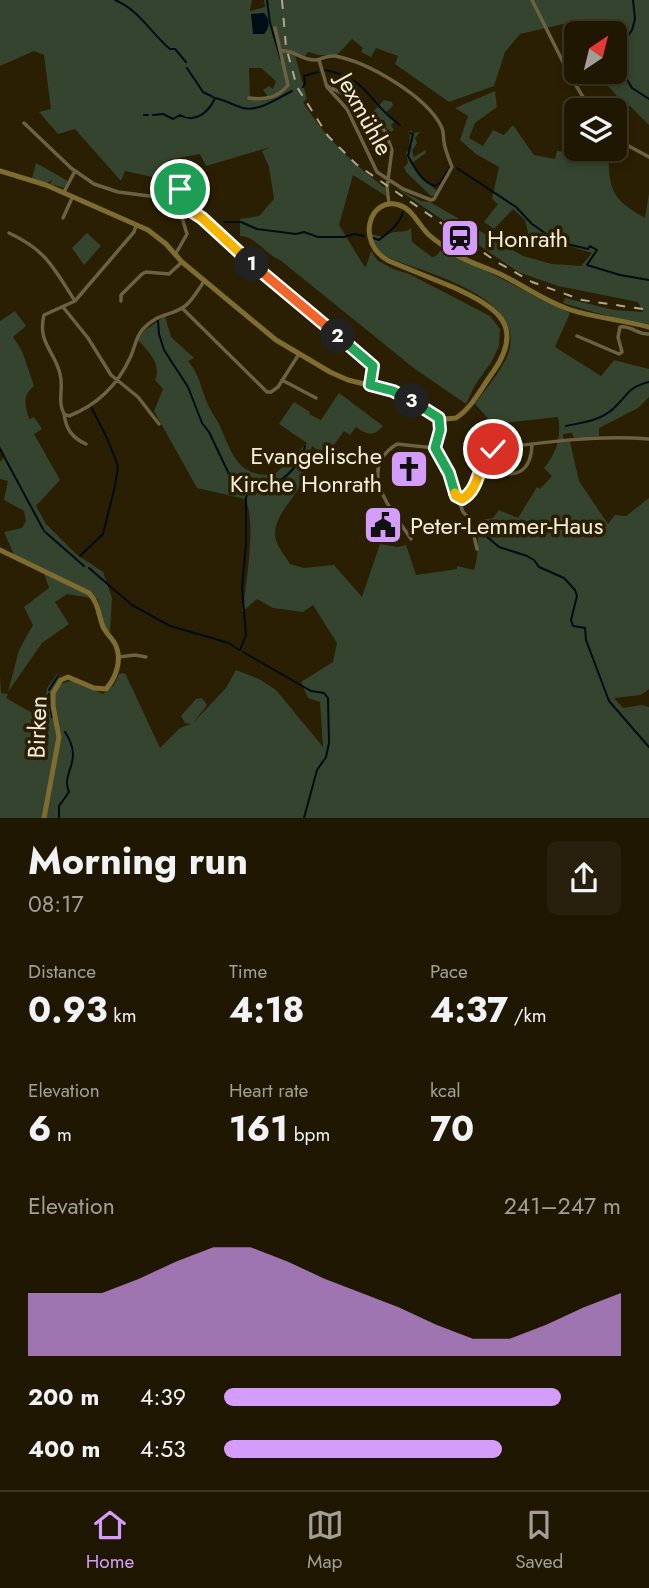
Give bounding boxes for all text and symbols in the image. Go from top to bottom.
north arrow [564,21,626,84]
map controls [564,21,627,161]
street label: Jexmühle [327,64,402,162]
button: layers [564,98,627,161]
pin [150,159,210,219]
icon: arrive [161,170,199,208]
station icon: Honrath [439,217,481,259]
place label: Honrath [487,221,568,256]
pin: 1 [234,246,270,282]
text: 1 [247,250,256,277]
pin: 2 [320,318,356,354]
text: 2 [331,322,344,349]
pin: 3 [394,384,430,418]
text: 3 [406,387,417,414]
pin [463,419,523,479]
icon: check [474,430,512,468]
place label: Evangelische Kirche Honrath [230,438,382,501]
church icon: Evangelische Kirche Honrath [388,448,430,490]
public building icon: Peter-Lemmer-Haus [362,504,404,546]
place label: Peter-Lemmer-Haus [410,508,603,543]
street label: Birken [18,695,56,759]
text: Morning run [28,833,248,888]
button: share [547,841,621,915]
text: 08:17 [28,887,84,921]
text: Distance [28,958,96,985]
text: Time [229,958,267,985]
text: Pace [430,958,468,985]
text: 0.93 [28,985,108,1035]
text: 4:18 [229,985,304,1035]
text: 4:37 [430,985,508,1035]
text: km [108,1002,136,1029]
text: /km [508,1002,547,1029]
text: Elevation [28,1077,100,1104]
text: Heart rate [229,1077,308,1104]
text: kcal [430,1077,461,1104]
text: 6 [28,1104,51,1154]
text: 161 [229,1104,288,1154]
text: 70 [430,1104,474,1154]
text: m [51,1121,72,1148]
text: bpm [288,1121,330,1148]
text: Elevation [28,1189,115,1223]
text: 241–247 m [504,1189,621,1223]
text: 200 m [28,1380,99,1414]
text: 4:39 [140,1380,186,1414]
text: 400 m [28,1432,100,1466]
text: 4:53 [140,1432,186,1466]
tab: Home [86,1506,134,1575]
tab: Map [306,1506,344,1575]
tab: Saved [515,1506,563,1575]

